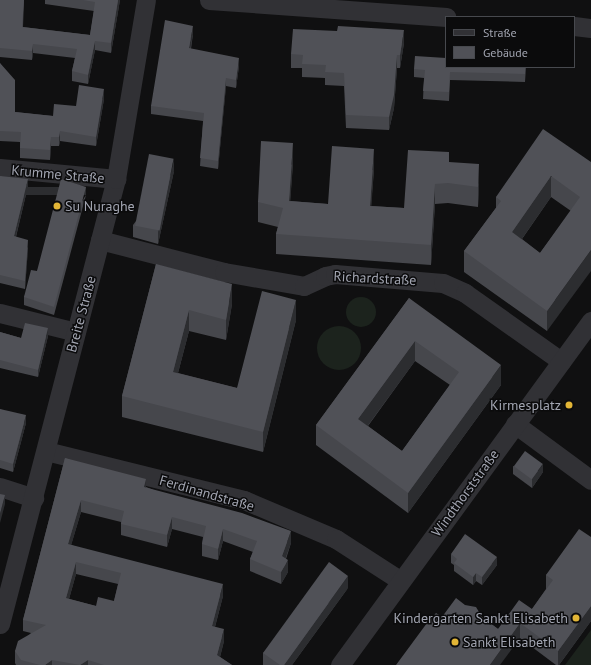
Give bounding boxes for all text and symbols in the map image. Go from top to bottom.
legend [445,16,575,68]
text: Straße [483,25,517,40]
text: Gebäude [483,45,528,60]
street label: Krumme Straße [11,162,105,186]
place label: Su Nuraghe [65,198,135,214]
marker: Su Nuraghe [52,201,62,211]
street label: Richardstraße [333,267,417,289]
street label: Breite Straße [63,274,99,354]
place label: Kirmesplatz [490,397,561,413]
marker: Kirmesplatz [564,400,574,410]
street label: Windthorststraße [428,446,502,540]
street label: Ferdinandstraße [158,471,256,515]
place label: Kindergarten Sankt Elisabeth [393,610,568,626]
marker: Kindergarten Sankt Elisabeth [571,613,581,623]
place label: Sankt Elisabeth [463,634,555,650]
marker: Sankt Elisabeth [450,637,460,647]

